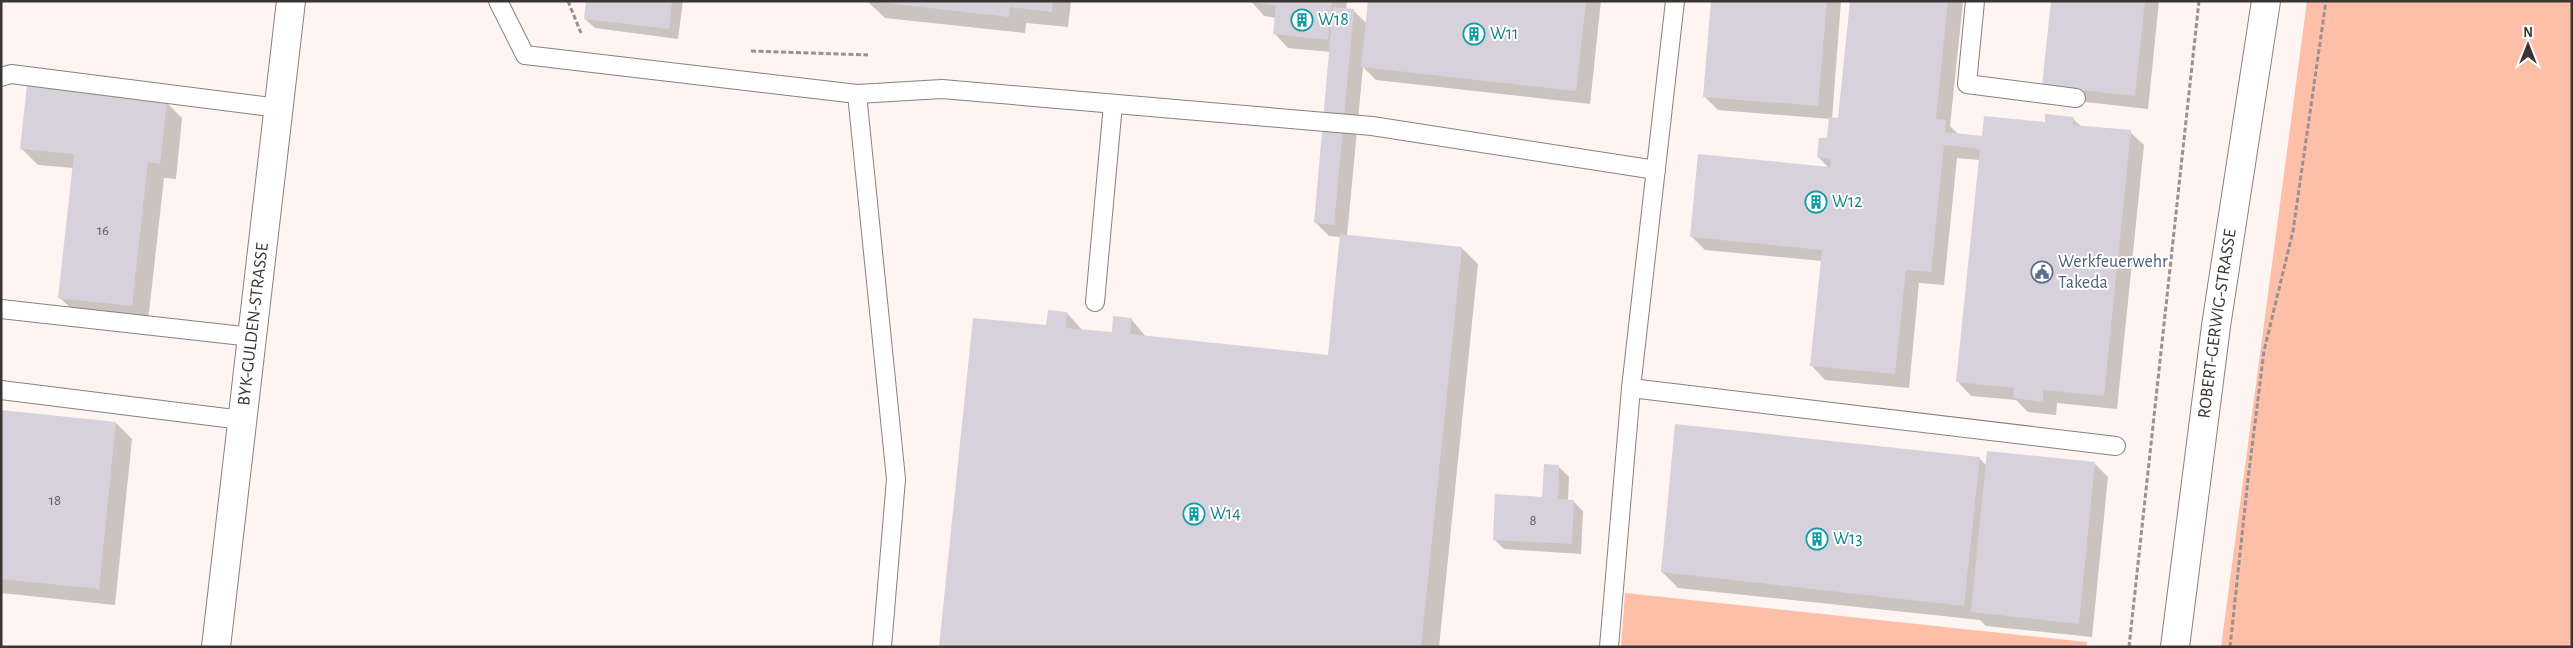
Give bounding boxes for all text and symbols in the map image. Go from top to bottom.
building icon: W18 [1290,8,1314,32]
place label: W18 [1318,11,1349,29]
north arrow [2503,20,2553,70]
building icon: W11 [1462,22,1486,46]
place label: W11 [1490,25,1518,43]
text: N [2523,26,2533,40]
building icon: W12 [1804,190,1828,214]
place label: W12 [1832,193,1862,211]
house number: 16 [97,223,109,238]
street label: ROBERT-GERWIG-STRASSE [2195,227,2240,420]
street label: BYK-GULDEN-STRASSE [235,241,272,407]
place label: Werkfeuerwehr Takeda [2058,253,2168,292]
public building icon: Werkfeuerwehr Takeda [2030,260,2054,284]
house number: 18 [49,493,61,508]
building icon: W14 [1182,502,1206,526]
place label: W14 [1210,505,1241,523]
house number: 8 [1529,513,1537,528]
building icon: W13 [1805,527,1829,551]
place label: W13 [1833,530,1863,548]

